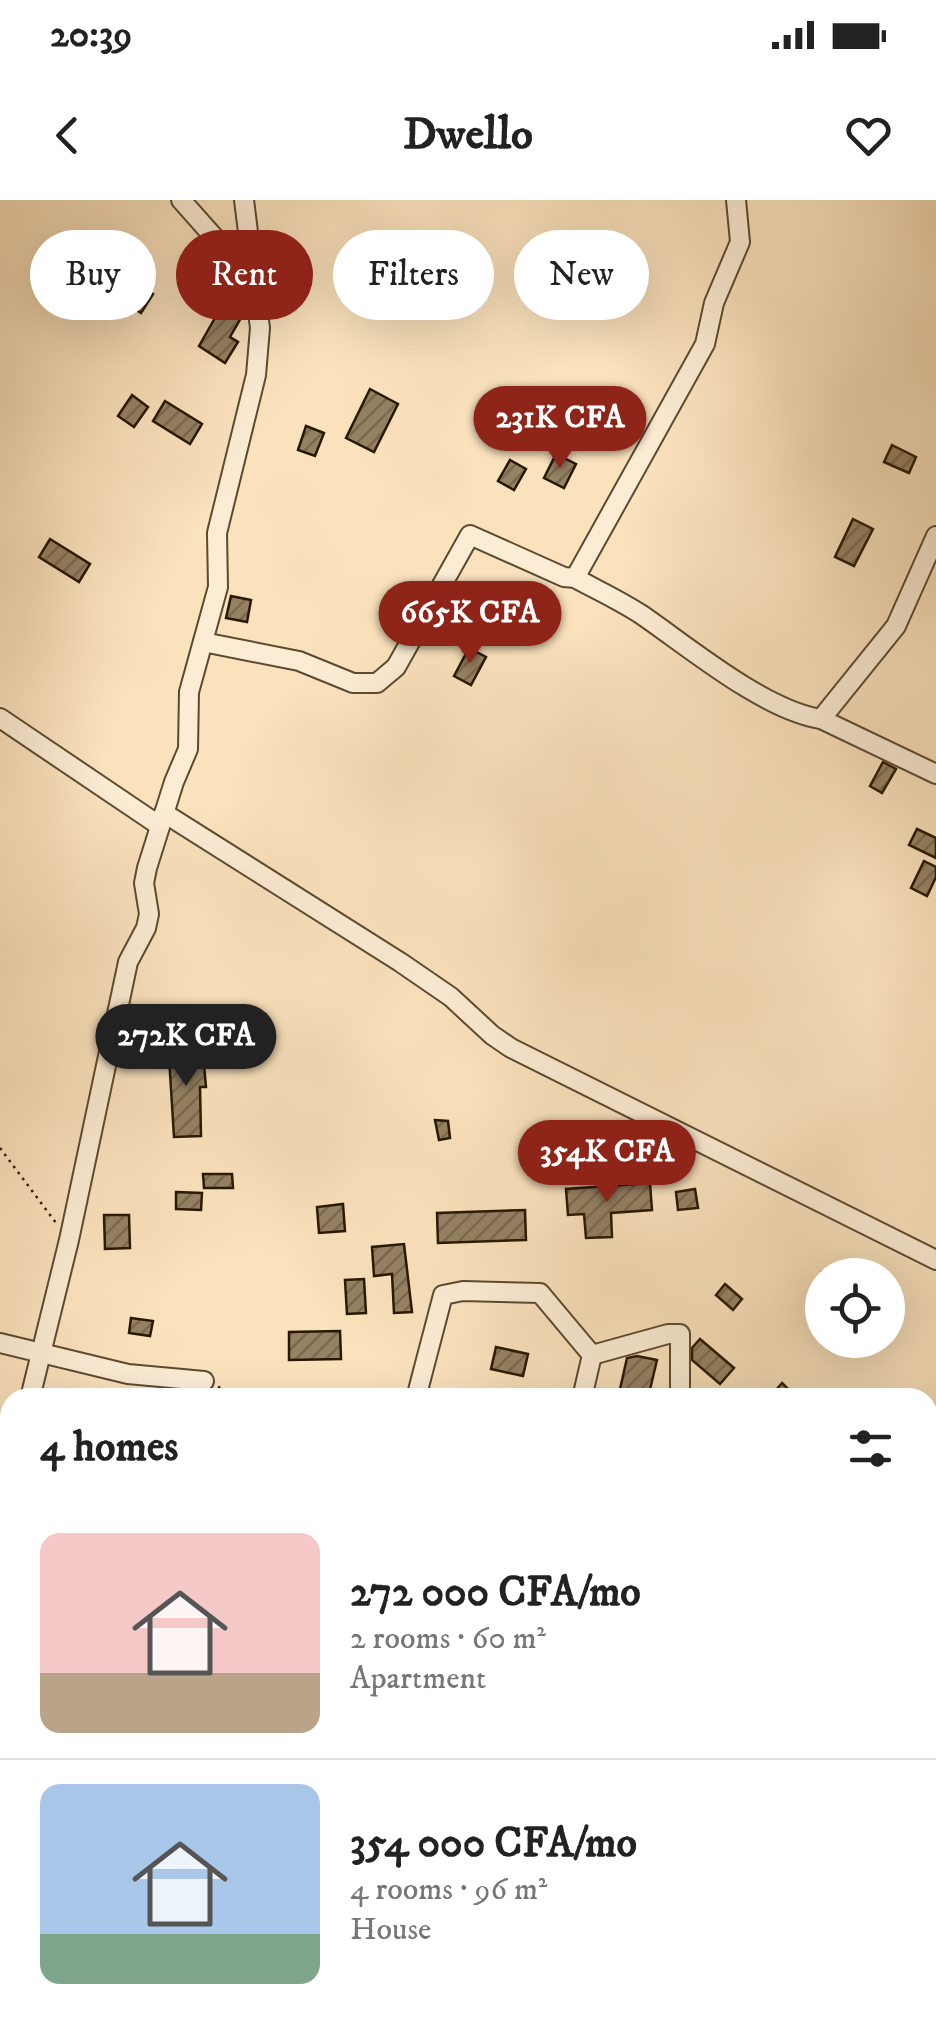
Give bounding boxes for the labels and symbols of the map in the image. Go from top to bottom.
pin: 231K CFA [457,386,663,471]
pin: 665K CFA [367,581,573,666]
pin: 272K CFA [83,1004,289,1089]
pin: 354K CFA [504,1120,710,1205]

